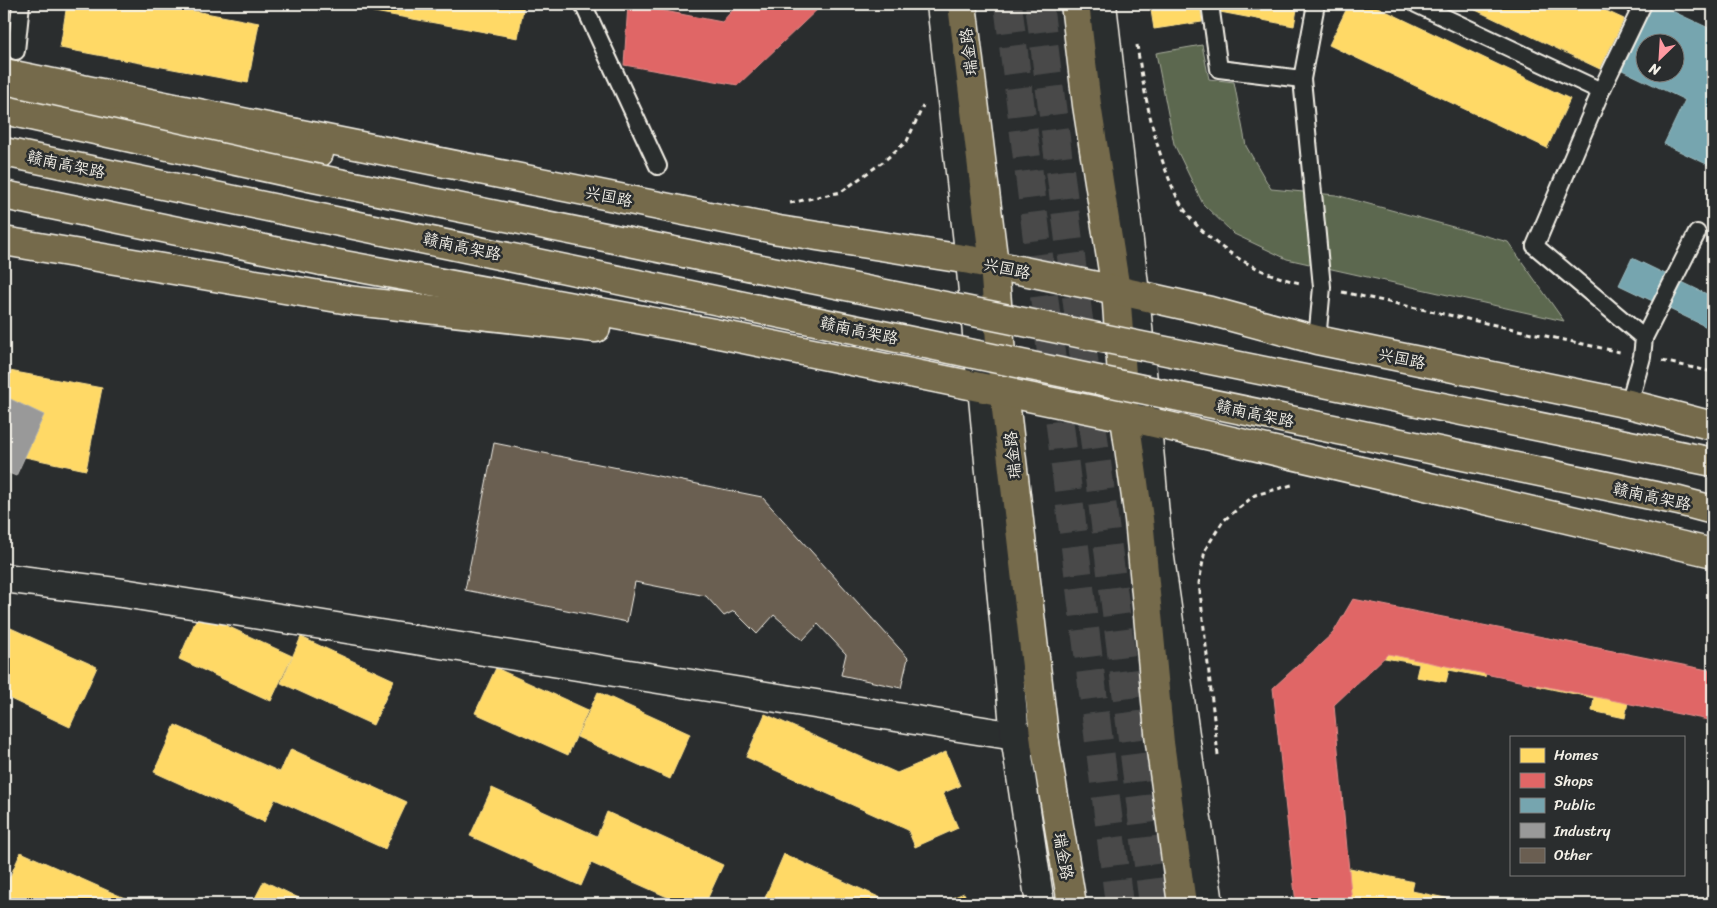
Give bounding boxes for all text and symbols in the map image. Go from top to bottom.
street label: 瑞金路 [951,26,986,78]
north arrow [1634,32,1684,82]
text: N [1645,56,1665,83]
street label: 赣南高架路 [24,142,108,187]
street label: 兴国路 [583,178,635,215]
street label: 赣南高架路 [420,224,504,269]
street label: 兴国路 [980,249,1033,288]
street label: 赣南高架路 [817,308,901,353]
street label: 兴国路 [1375,339,1428,378]
street label: 赣南高架路 [1213,391,1297,436]
street label: 瑞金路 [996,430,1029,480]
street label: 赣南高架路 [1610,474,1694,519]
legend [1510,736,1684,876]
text: Homes [1554,742,1598,768]
text: Shops [1554,768,1594,794]
text: Public [1554,792,1596,818]
text: Industry [1553,818,1611,844]
street label: 瑞金路 [1045,830,1082,882]
text: Other [1554,842,1593,868]

